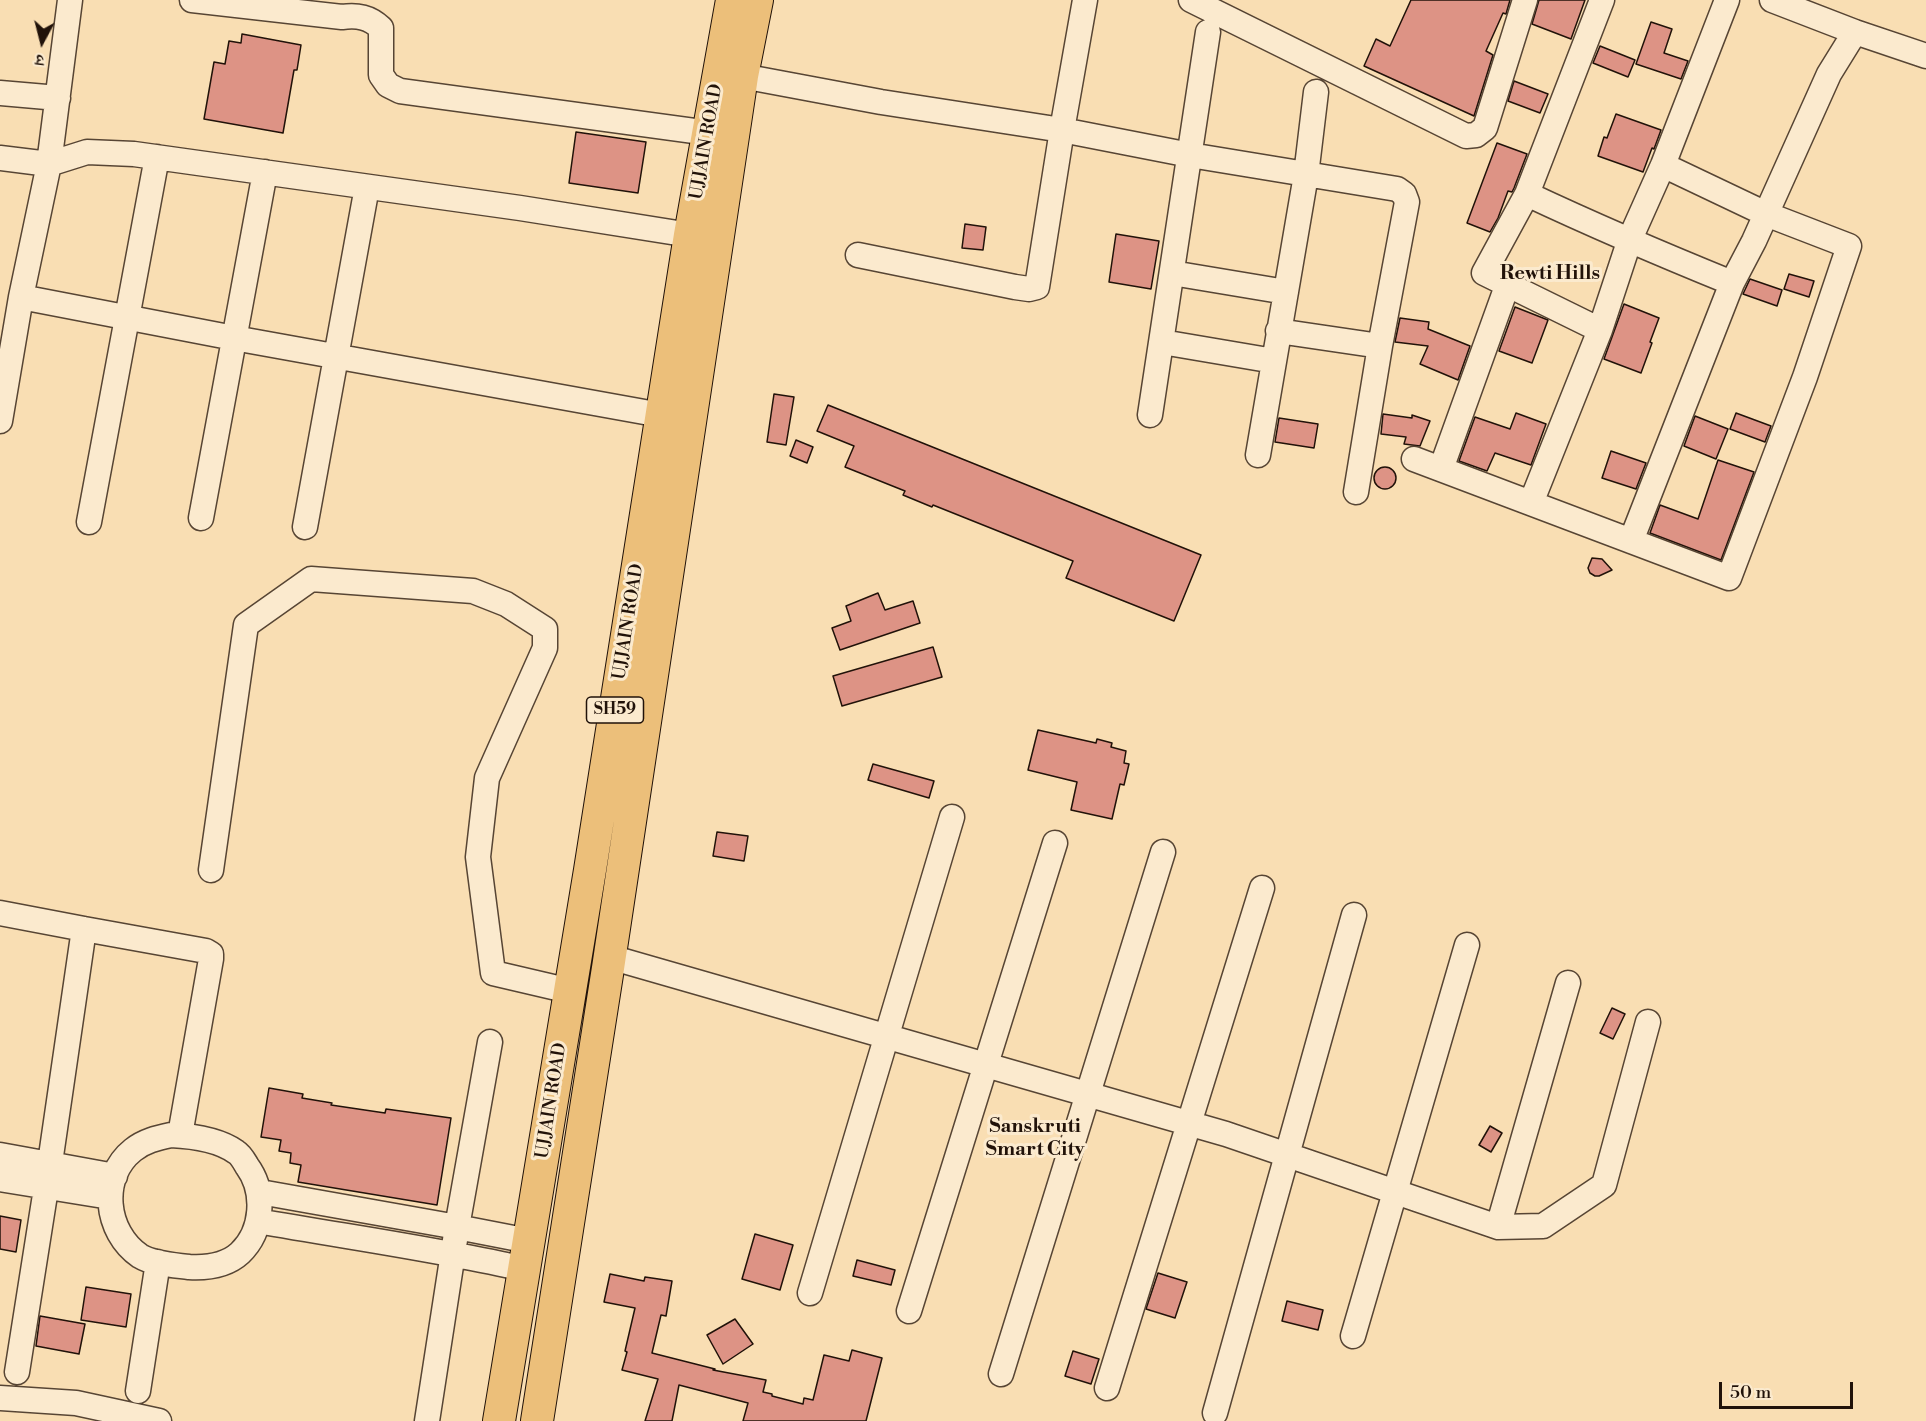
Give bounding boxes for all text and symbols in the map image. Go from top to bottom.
north arrow [12,12,72,72]
text: उ [35,49,45,70]
street label: UJJAIN ROAD [686,82,728,202]
district label: Rewti Hills [1500,262,1600,286]
street label: UJJAIN ROAD [609,562,649,682]
road number: SH59 [586,697,644,723]
street label: UJJAIN ROAD [532,1041,572,1161]
district label: Sanskruti Smart City [986,1115,1084,1162]
scale bar [1722,1370,1856,1408]
text: 50 m [1730,1381,1771,1404]

